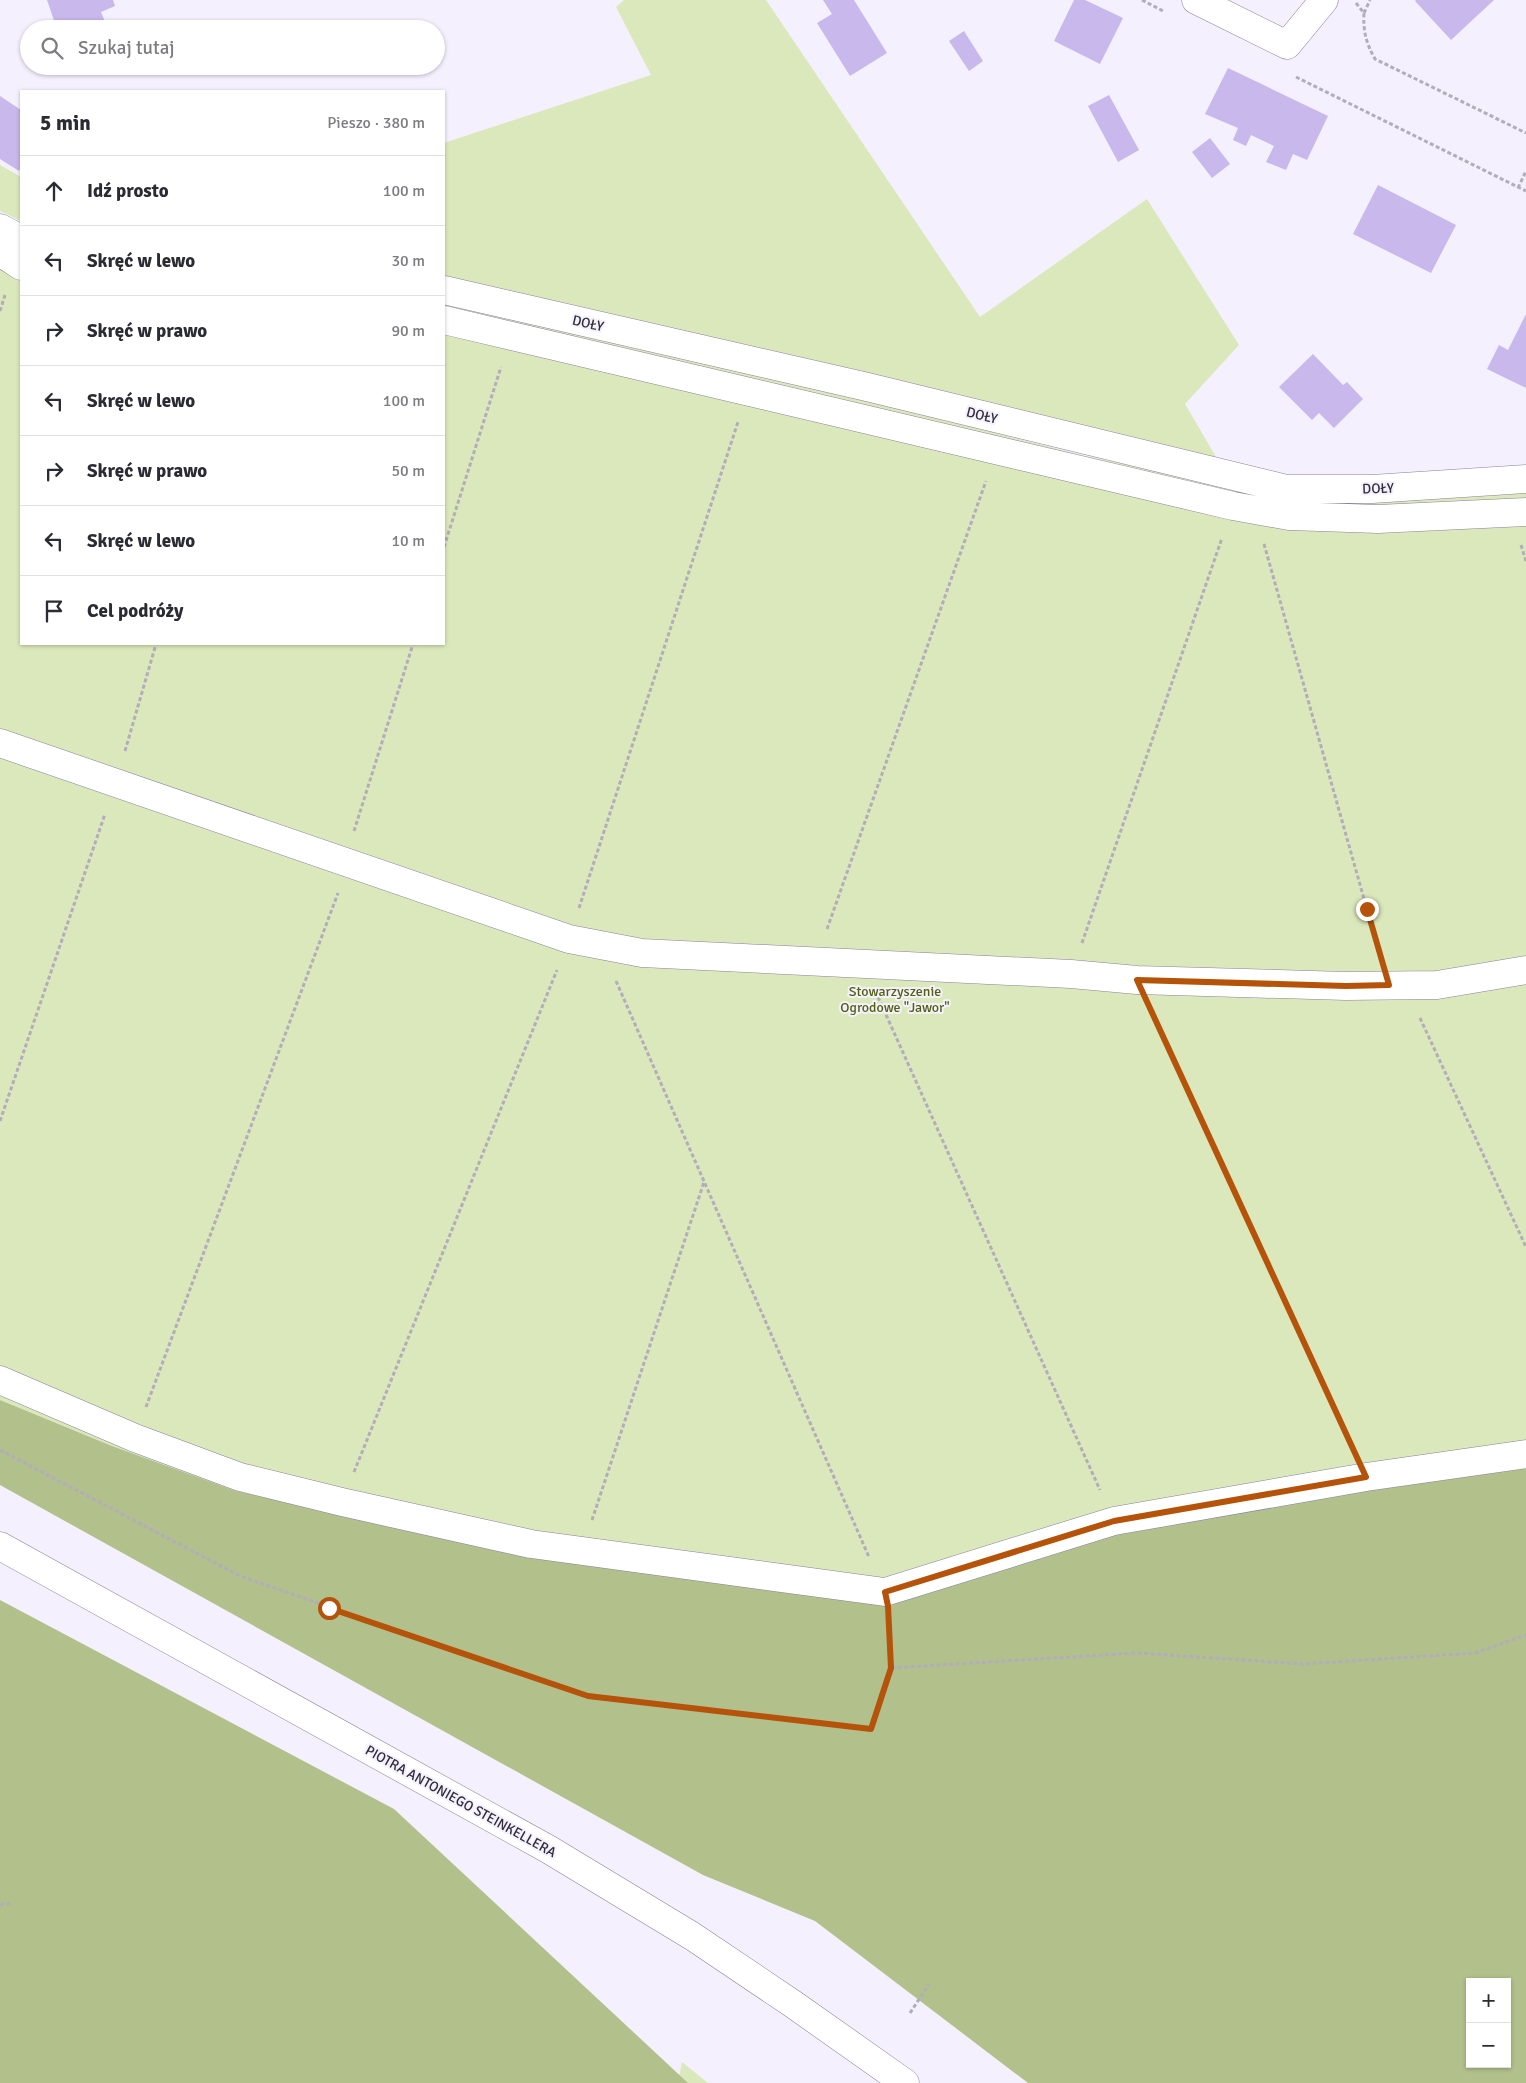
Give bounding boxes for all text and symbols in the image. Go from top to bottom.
search box [20,20,445,75]
icon: search [38,34,66,62]
text: Szukaj tutaj [78,36,175,60]
text: 5 min [40,110,91,136]
text: Pieszo · 380 m [327,113,425,133]
icon: ahead [40,177,68,205]
text: Idź prosto [87,179,169,203]
text: 100 m [383,181,425,201]
icon: left [40,247,68,275]
text: Skręć w lewo [87,249,195,273]
text: 30 m [391,251,425,271]
street label: DOŁY [571,312,605,335]
icon: right [40,317,68,345]
text: Skręć w prawo [87,319,207,343]
text: 90 m [391,321,425,341]
icon: left [40,387,68,415]
text: Skręć w lewo [87,389,195,413]
text: 100 m [383,391,425,411]
street label: DOŁY [964,403,999,428]
icon: right [40,457,68,485]
text: Skręć w prawo [87,459,207,483]
text: 50 m [391,461,425,481]
street label: DOŁY [1362,479,1394,498]
icon: left [40,527,68,555]
text: Skręć w lewo [87,529,195,553]
text: 10 m [391,531,425,551]
icon: arrive [40,597,68,625]
text: Cel podróży [87,599,183,623]
route end [1356,898,1379,921]
park label: Stowarzyszenie Ogrodowe "Jawor" [840,983,950,1016]
route start [318,1597,341,1620]
street label: PIOTRA ANTONIEGO STEINKELLERA [362,1742,560,1861]
map controls [1466,1978,1511,2068]
button: + [1466,1978,1511,2023]
button: − [1466,2023,1511,2068]

